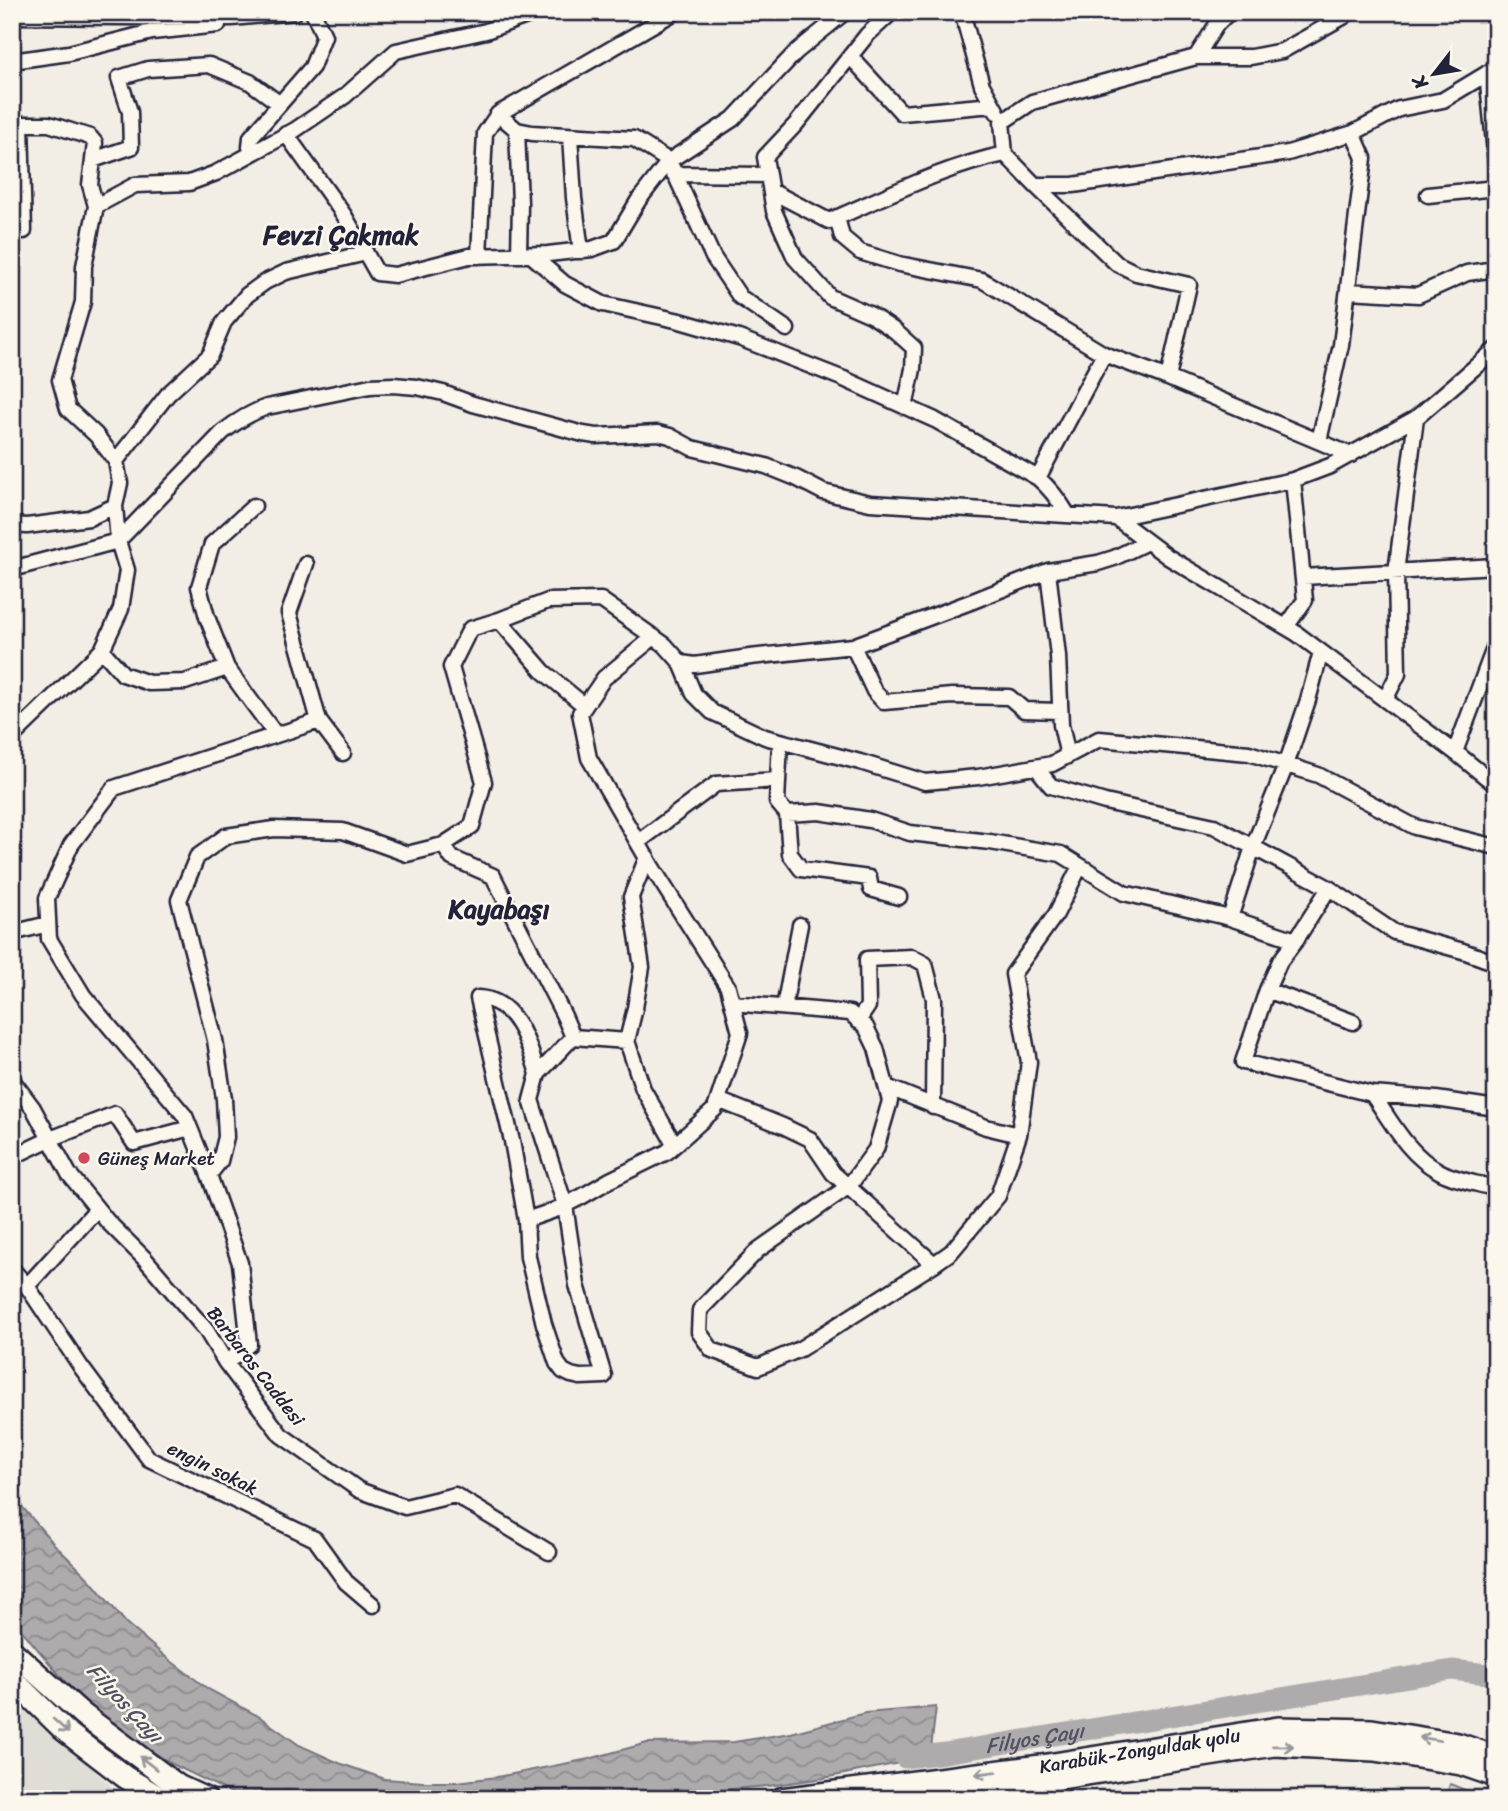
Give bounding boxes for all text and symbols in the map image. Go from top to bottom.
north arrow [1400,38,1470,108]
text: K [1402,68,1437,97]
district label: Fevzi Çakmak [262,212,419,258]
district label: Kayabaşı [447,886,550,932]
place label: Güneş Market [98,1142,215,1175]
marker: Güneş Market [76,1150,92,1166]
street label: Barbaros Caddesi [198,1299,314,1434]
street label: engin sokak [162,1432,264,1504]
water label: Filyos Çayı [77,1654,174,1754]
water label: Filyos Çayı [982,1711,1089,1765]
one-way arrow [52,1718,70,1734]
street label: Karabük-Zonguldak yolu [1037,1718,1243,1783]
one-way arrow [1419,1732,1442,1745]
one-way arrow [1271,1739,1294,1753]
one-way arrow [139,1756,158,1770]
one-way arrow [976,1766,998,1779]

